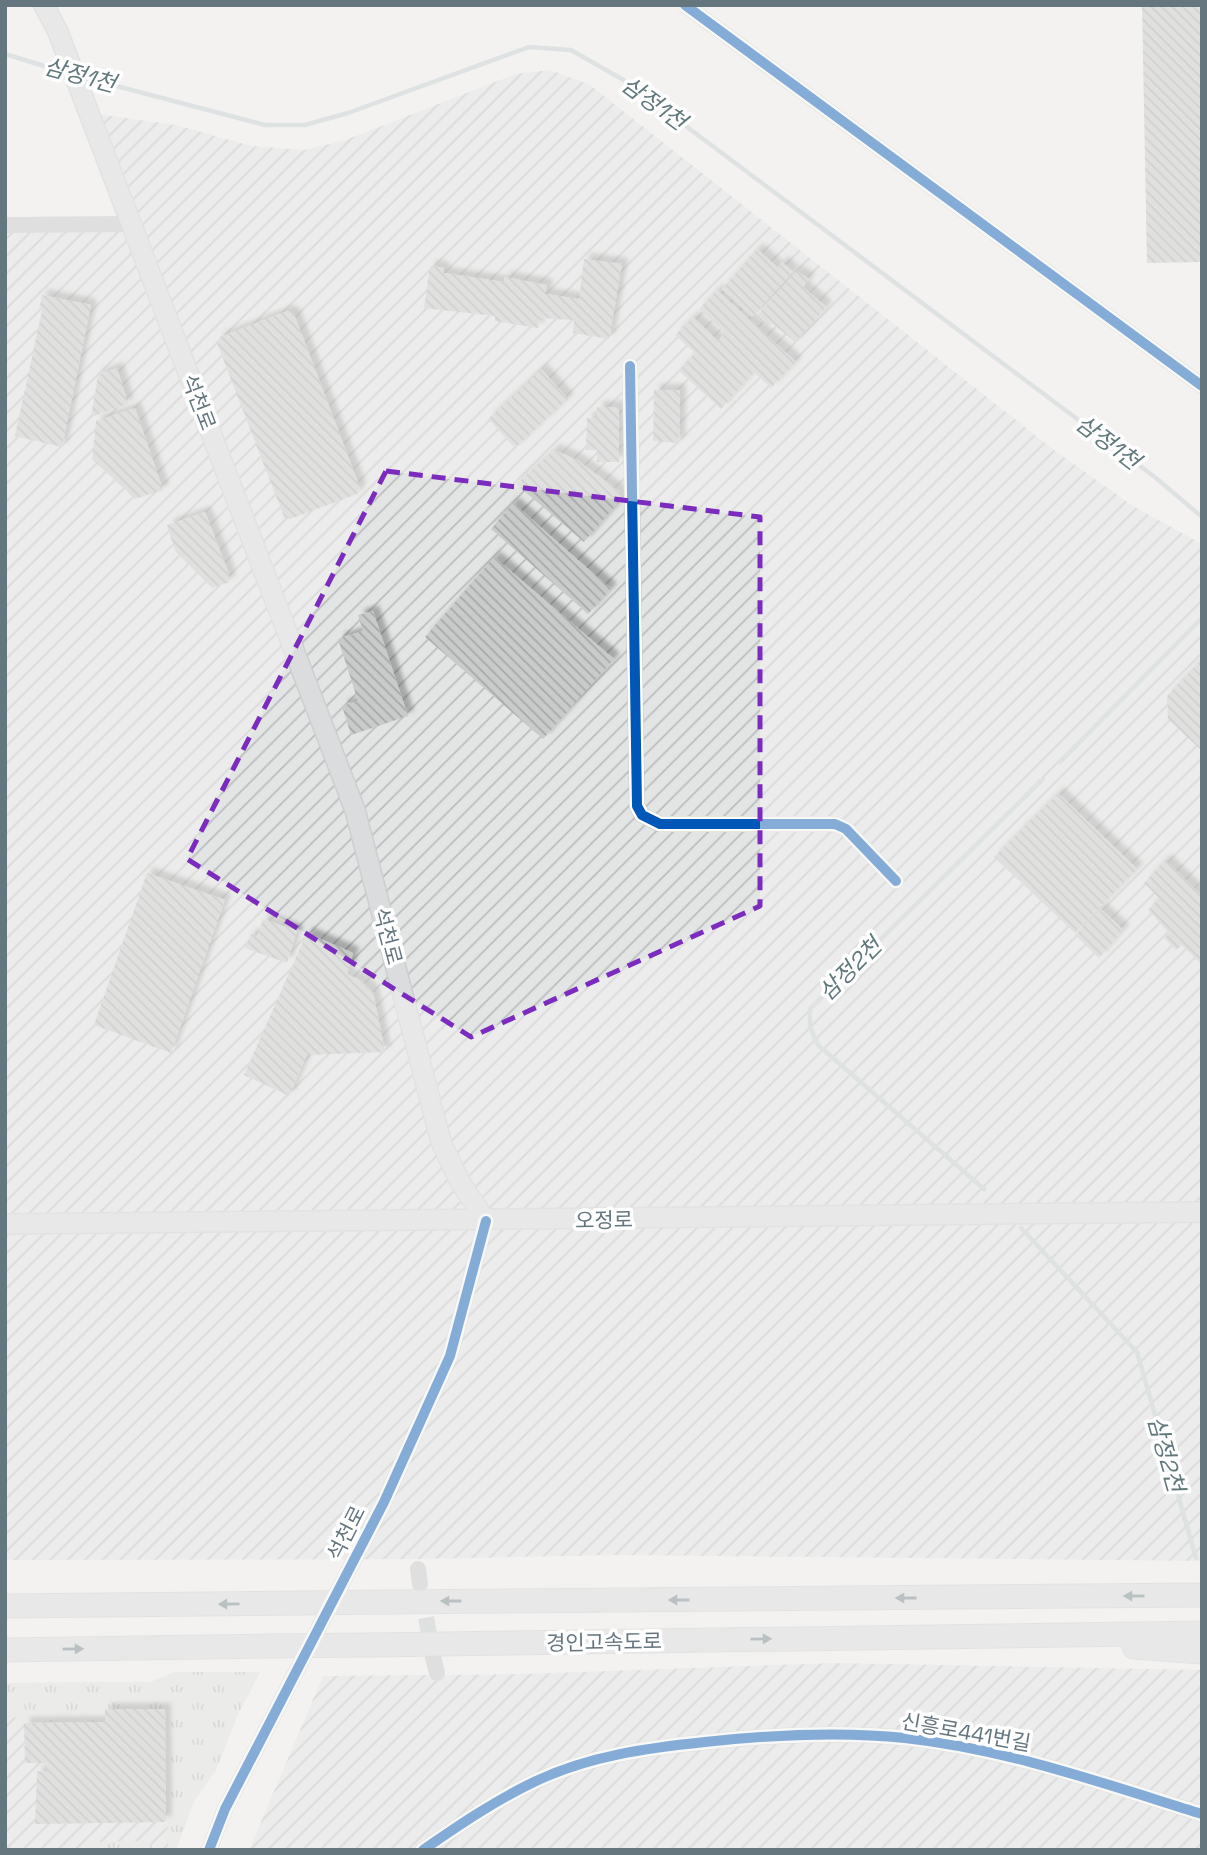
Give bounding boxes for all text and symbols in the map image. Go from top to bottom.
water label: 삼정1천 [41,51,122,100]
water label: 삼정1천 [616,69,695,138]
street label: 석천로 [176,370,222,434]
water label: 삼정1천 [1070,408,1148,478]
street label: 석천로 [367,905,409,967]
water label: 삼정2천 [812,929,890,1007]
street label: 오정로 [575,1206,633,1234]
water label: 삼정2천 [1141,1413,1192,1498]
street label: 석천로 [321,1501,371,1565]
one-way arrow [1122,1590,1144,1602]
one-way arrow [895,1592,917,1604]
one-way arrow [667,1594,689,1605]
one-way arrow [440,1596,462,1607]
one-way arrow [218,1598,240,1610]
street label: 경인고속도로 [546,1627,662,1657]
one-way arrow [750,1634,772,1645]
one-way arrow [63,1643,85,1655]
street label: 신흥로441번길 [899,1707,1033,1757]

